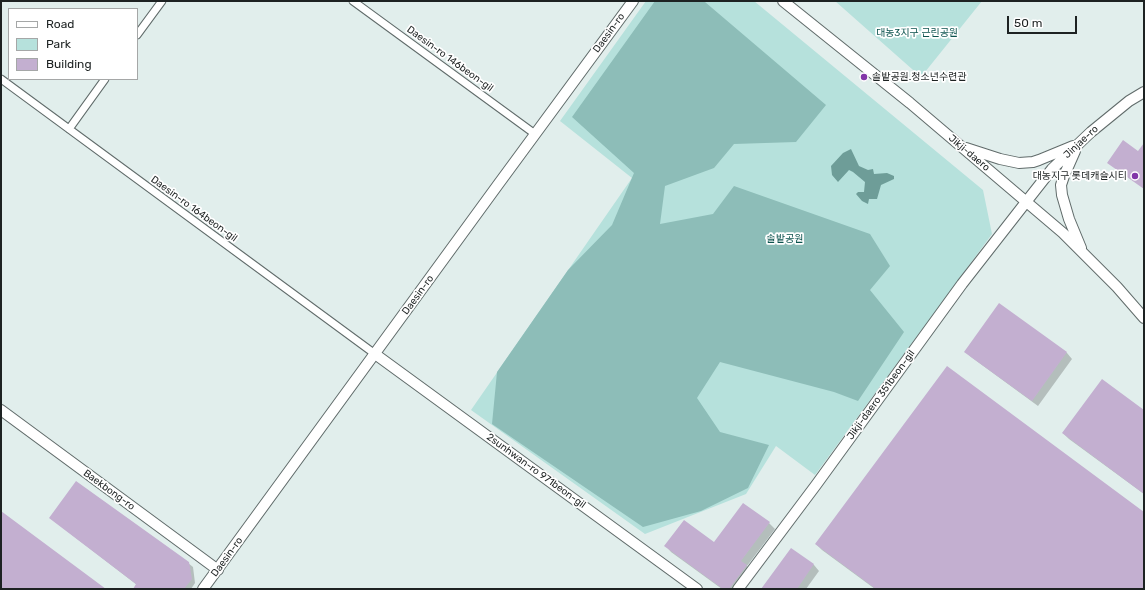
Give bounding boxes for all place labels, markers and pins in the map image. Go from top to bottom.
place label: 솔밭공원.청소년수련관 [872,71,967,83]
marker: 솔밭공원.청소년수련관 [859,72,869,82]
place label: 대농지구 롯데캐슬시티 [1033,170,1127,182]
marker: 대농지구 롯데캐슬시티 [1130,171,1140,181]

